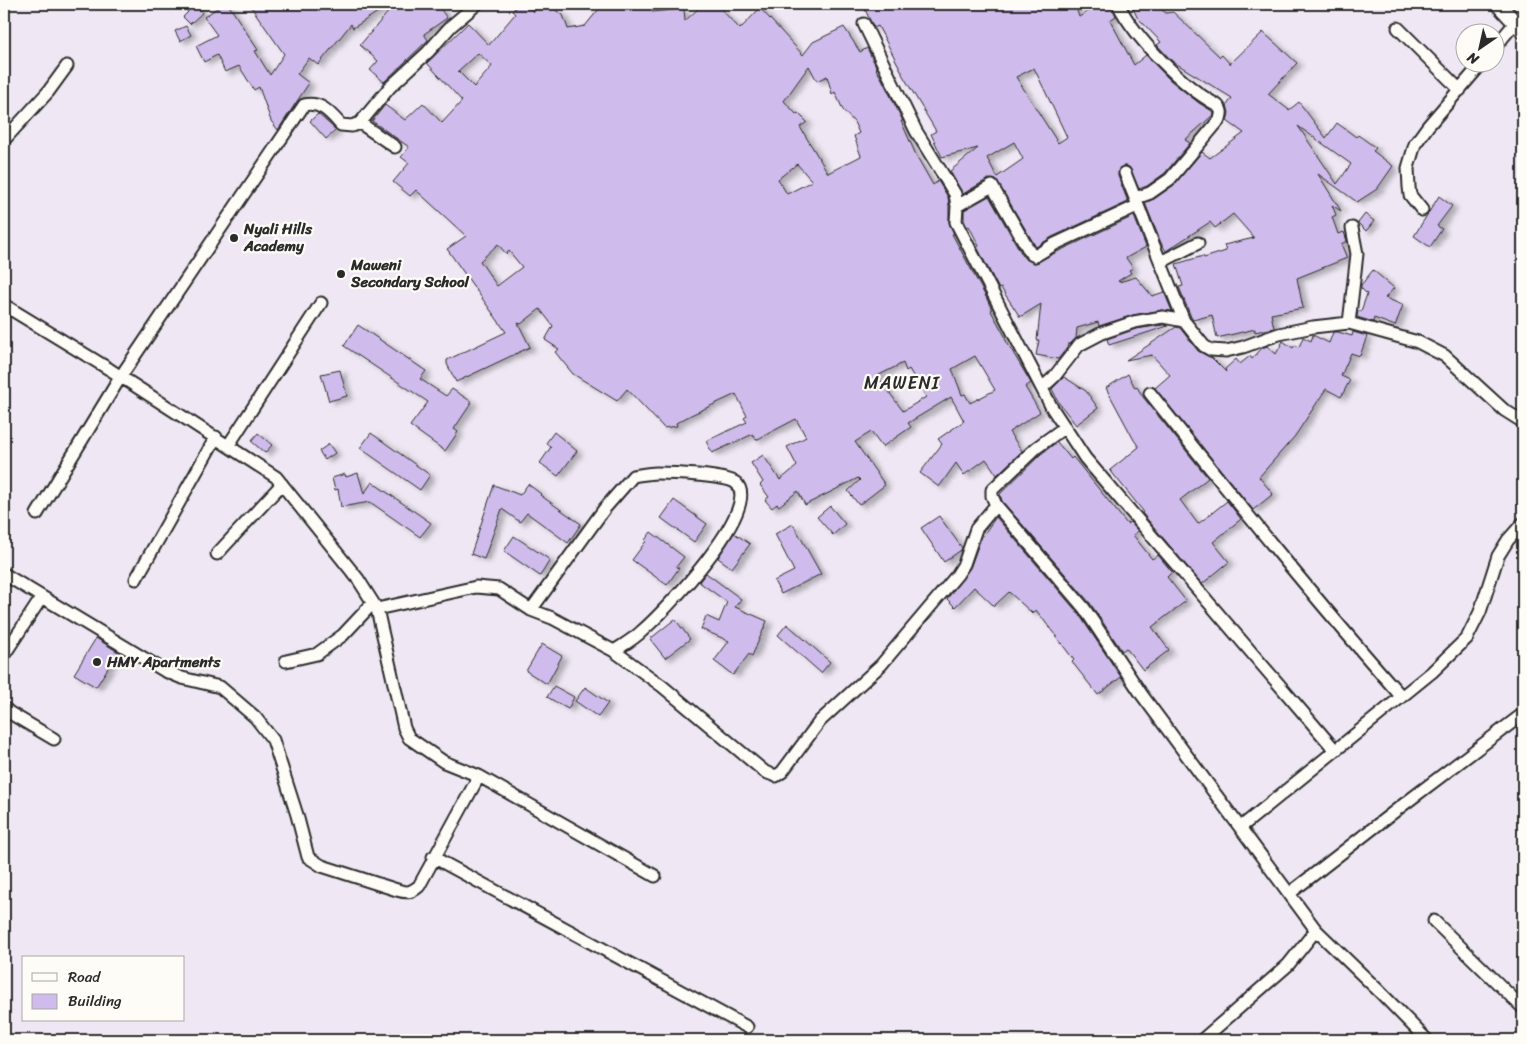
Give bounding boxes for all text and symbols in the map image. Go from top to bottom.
north arrow [1454,22,1504,72]
text: N [1462,45,1485,72]
place label: Nyali Hills Academy [243,216,313,259]
marker: Nyali Hills Academy [228,232,240,244]
place label: Maweni Secondary School [350,252,470,295]
marker: Maweni Secondary School [335,268,347,280]
district label: MAWENI [864,367,941,399]
place label: HMY Apartments [106,649,222,675]
marker: HMY Apartments [91,656,103,668]
legend [22,956,185,1022]
text: Road [68,964,101,990]
text: Building [68,988,122,1014]

